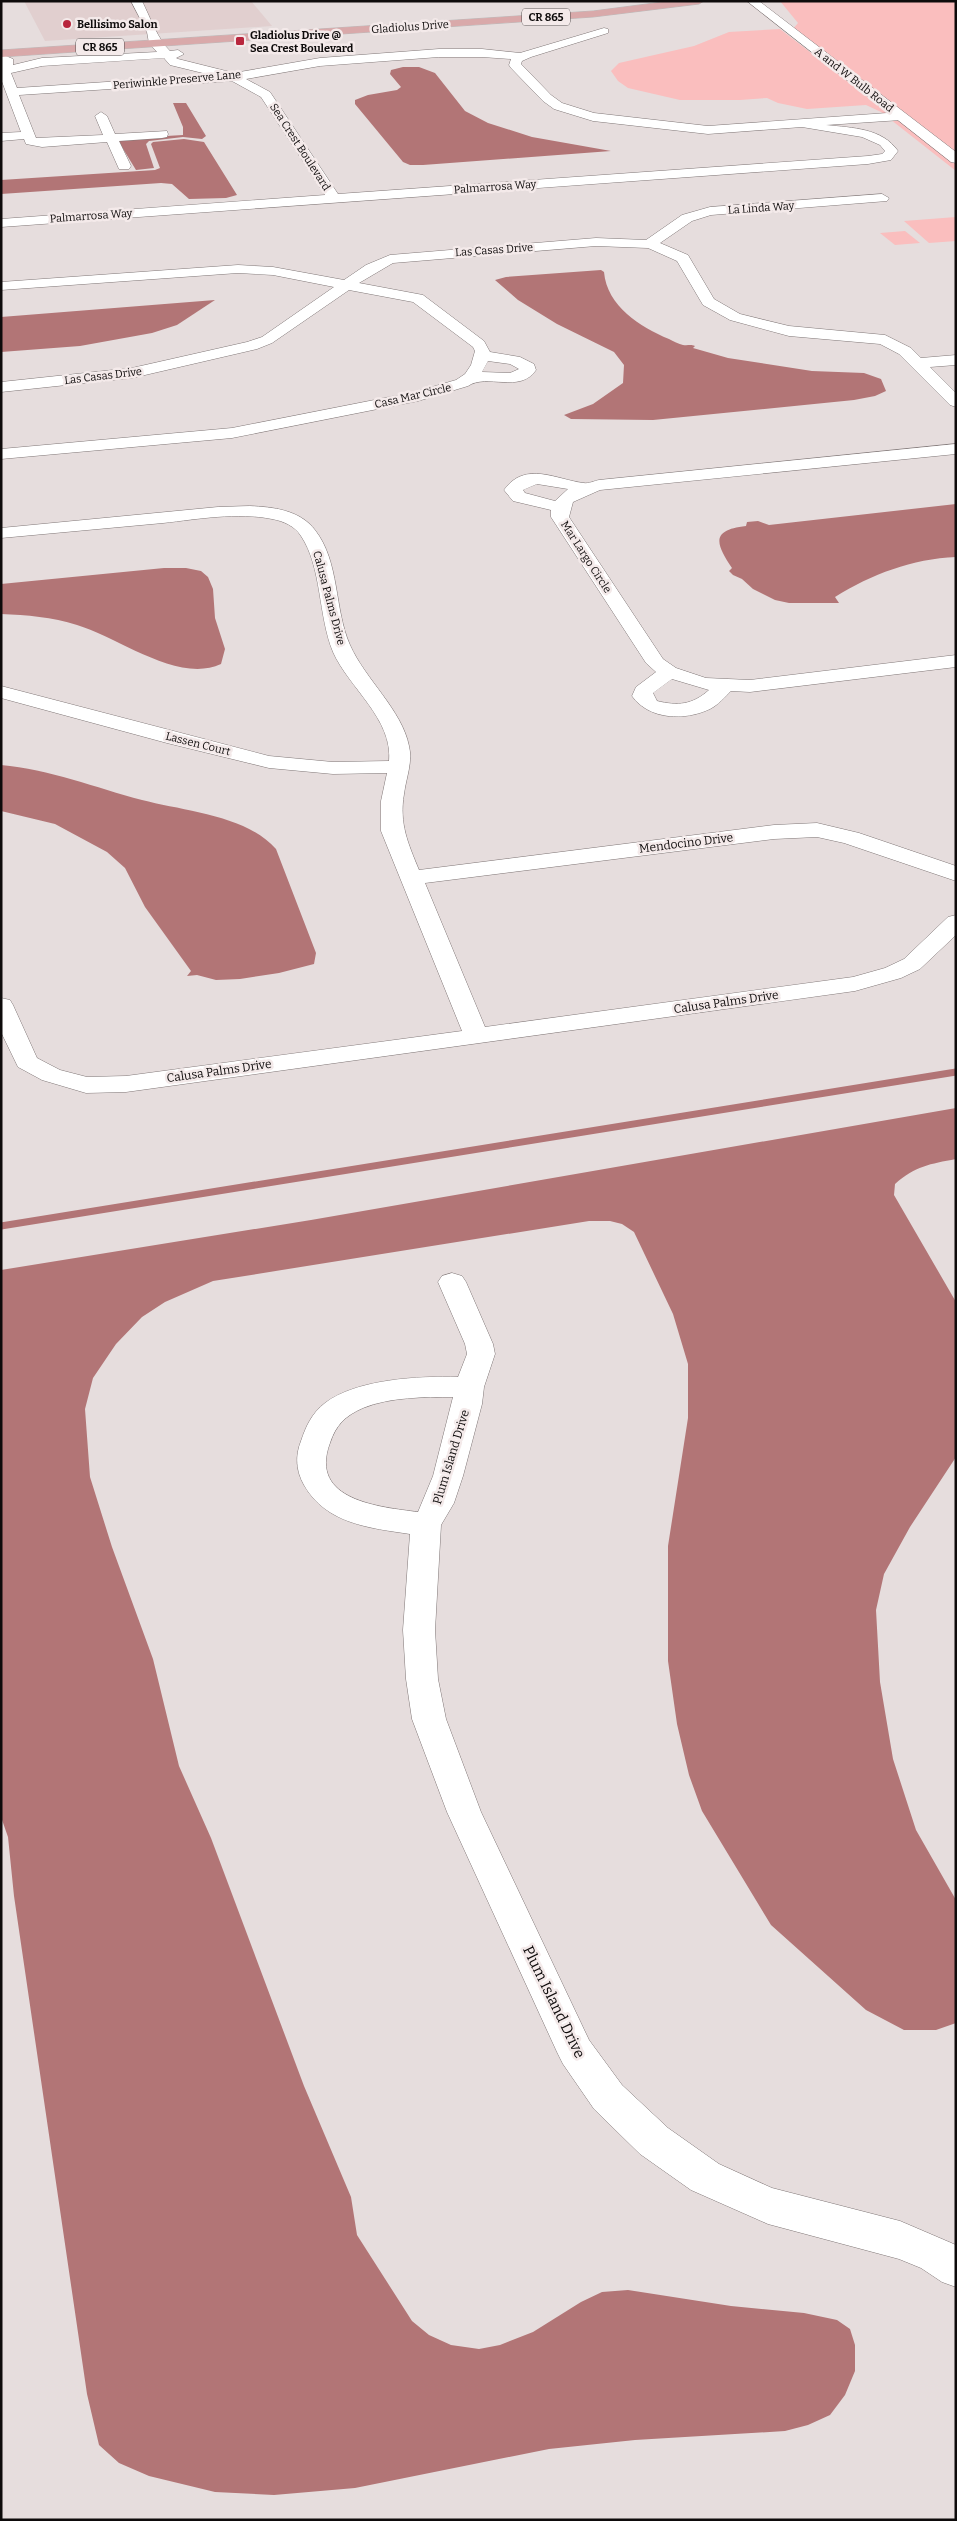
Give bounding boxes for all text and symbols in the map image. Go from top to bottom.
road number: CR 865 [522,8,570,26]
marker: Bellisimo Salon [61,18,73,30]
place label: Bellisimo Salon [77,18,158,31]
street label: Gladiolus Drive [371,18,449,36]
place label: Gladiolus Drive @ Sea Crest Boulevard [250,29,354,55]
marker: Gladiolus Drive @ Sea Crest Boulevard [234,35,246,47]
road number: CR 865 [76,38,124,56]
street label: A and W Bulb Road [812,45,896,115]
street label: Periwinkle Preserve Lane [112,68,242,92]
street label: Sea Crest Boulevard [267,101,333,193]
street label: Palmarrosa Way [453,178,537,196]
street label: La Linda Way [727,199,795,217]
street label: Palmarrosa Way [49,207,133,225]
street label: Las Casas Drive [455,241,533,259]
street label: Las Casas Drive [63,365,143,387]
street label: Casa Mar Circle [373,381,453,411]
street label: Mar Largo Circle [558,519,614,595]
street label: Calusa Palms Drive [310,550,348,646]
street label: Lassen Court [164,730,232,758]
street label: Mendocino Drive [638,830,734,856]
street label: Calusa Palms Drive [673,988,779,1016]
street label: Calusa Palms Drive [166,1057,272,1085]
street label: Plum Island Drive [430,1408,472,1506]
street label: Plum Island Drive [519,1943,589,2061]

